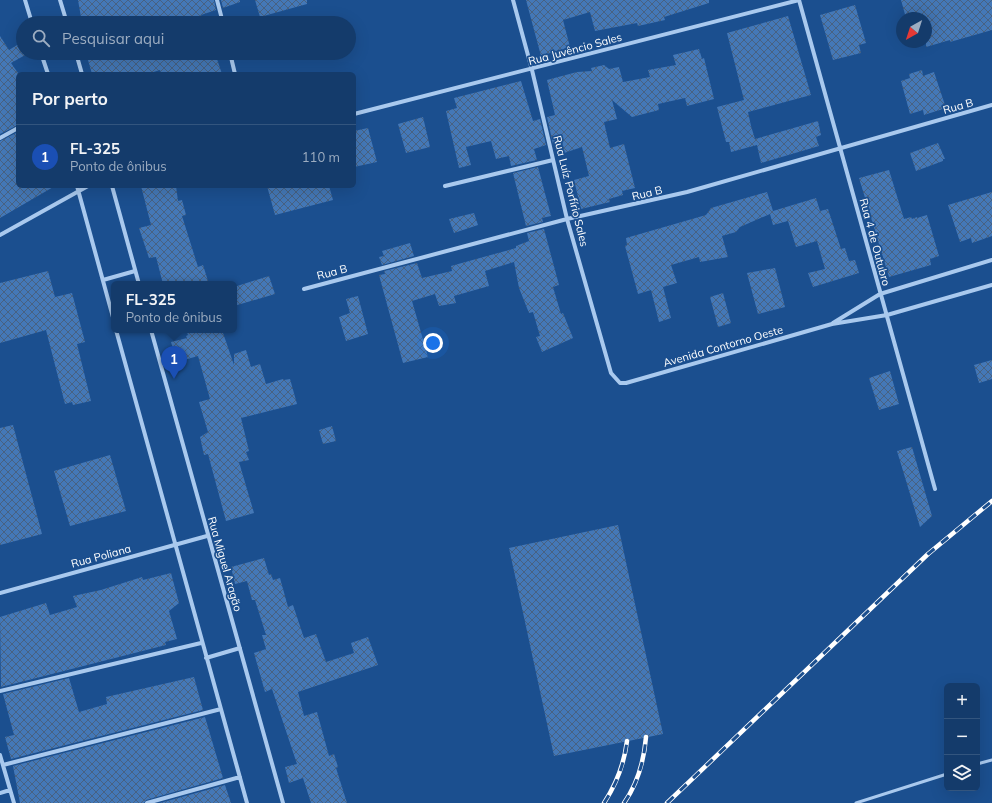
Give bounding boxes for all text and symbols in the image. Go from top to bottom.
north arrow [896,12,932,48]
search box [16,16,356,60]
icon: search [30,27,52,49]
text: Pesquisar aqui [62,29,164,48]
street label: Rua Juvêncio Sales [527,30,623,68]
text: Por perto [32,88,108,109]
street label: Rua B [941,95,975,117]
street label: Rua Luíz Porfírio Sales [550,134,592,248]
text: FL-325 [70,139,120,158]
text: 1 [41,149,49,165]
text: 110 m [302,149,340,165]
text: Ponto de ônibus [70,158,167,174]
street label: Rua B [630,182,664,204]
street label: Rua 4 de Outubro [857,197,893,287]
street label: Rua B [315,261,349,283]
popup [111,281,237,333]
text: FL-325 [126,290,176,309]
text: Ponto de ônibus [126,309,222,325]
street label: Avenida Contorno Oeste [662,322,784,370]
your location [423,333,443,353]
pin: 1 [161,346,187,379]
street label: Rua Miguel Aragão [205,515,245,613]
street label: Rua Poliana [69,541,133,571]
map controls [944,683,980,791]
button: + [944,683,980,719]
button: − [944,719,980,755]
button: layers [944,755,980,791]

